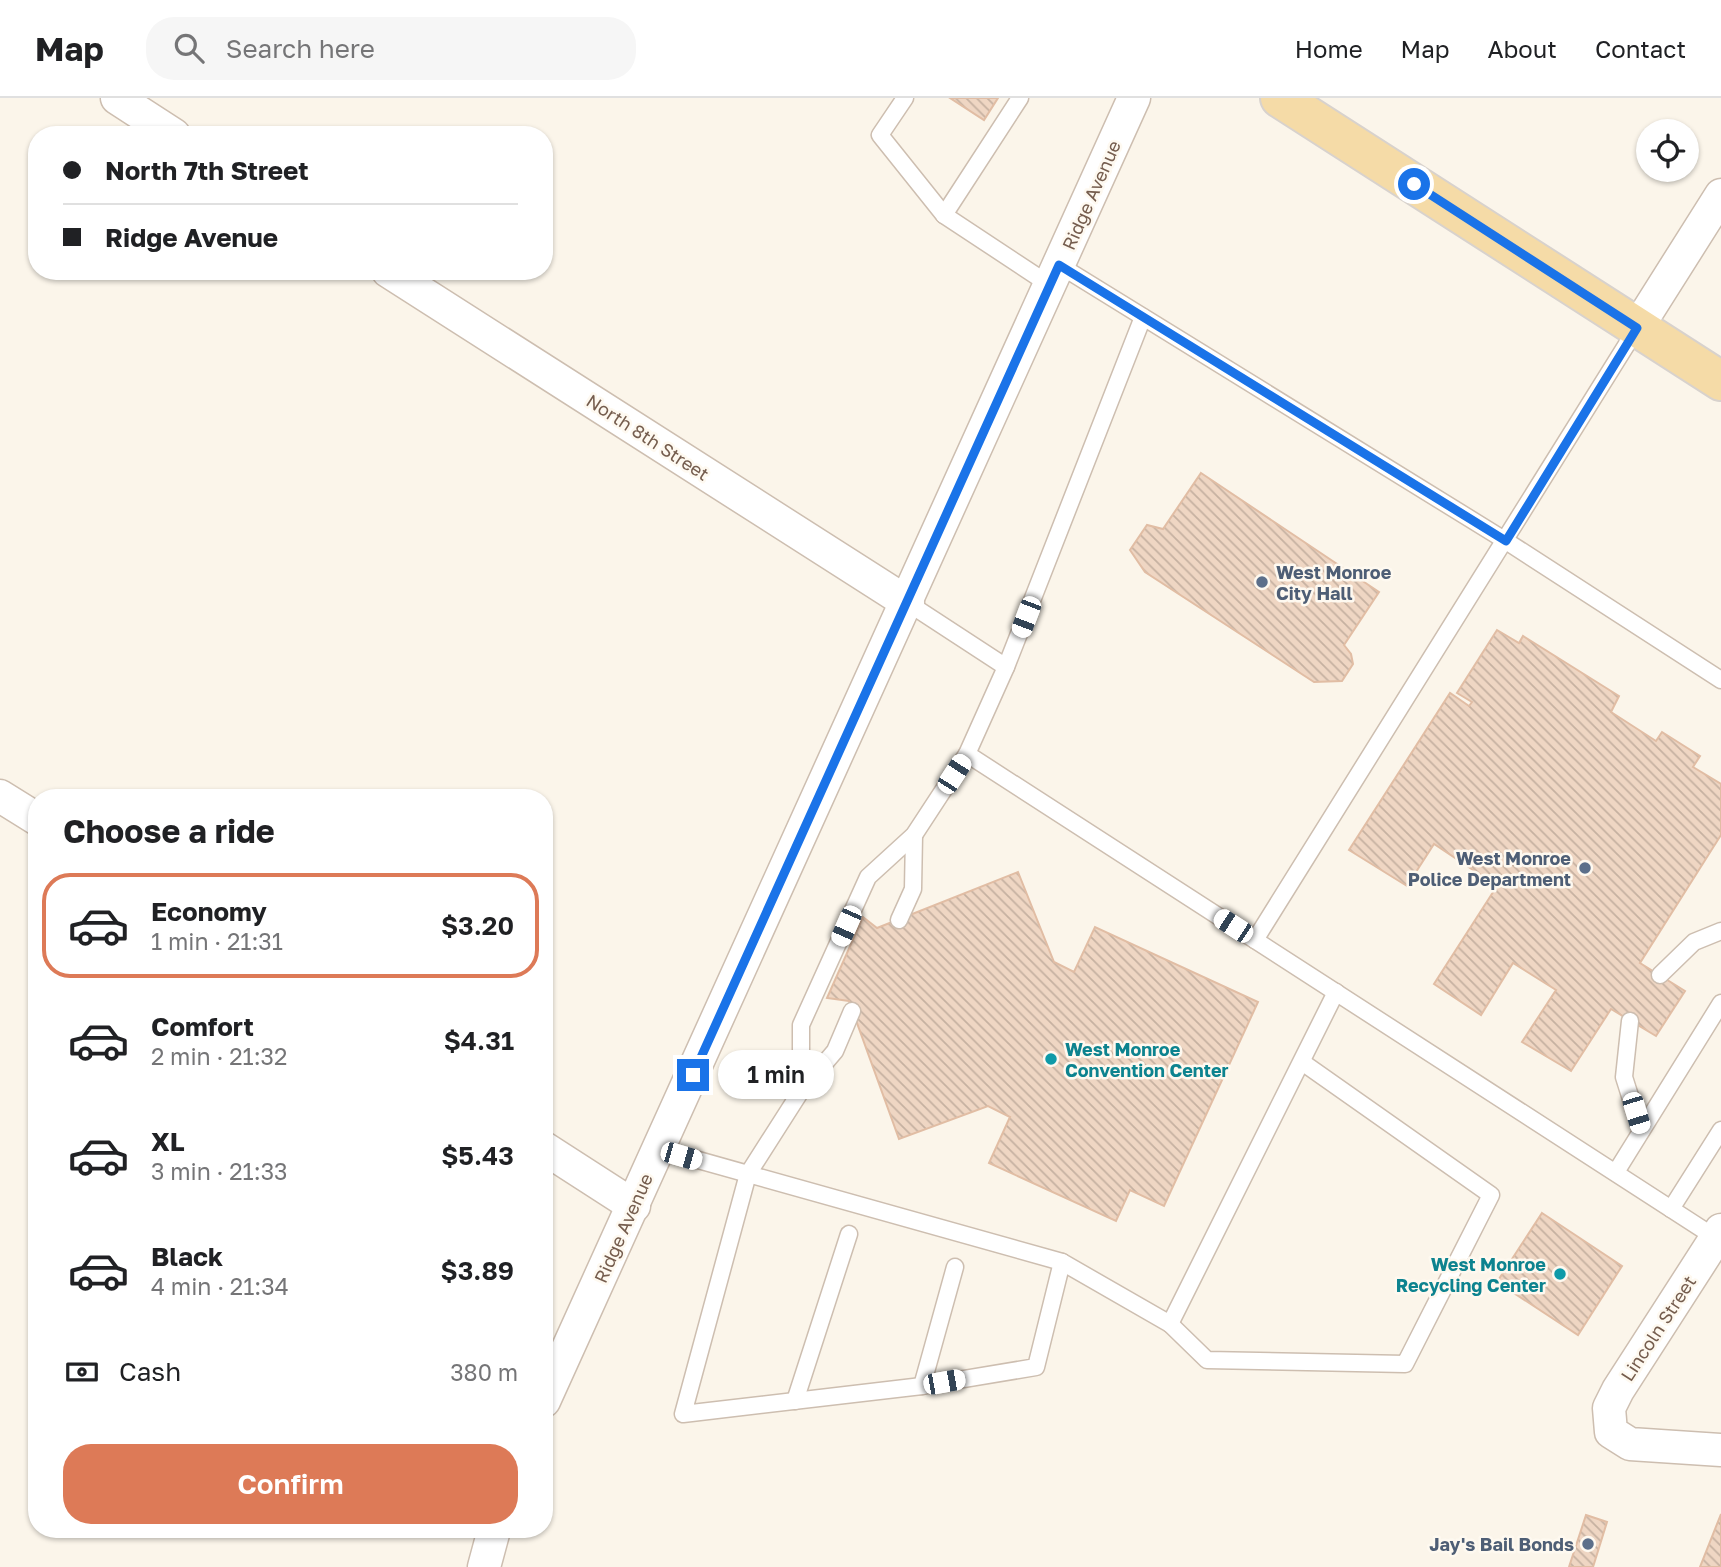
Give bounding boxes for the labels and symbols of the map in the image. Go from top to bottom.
street label: Ridge Avenue [1057,137,1125,253]
route start [1398,168,1430,200]
street label: North 8th Street [583,389,713,485]
place label: West Monroe City Hall [1276,561,1392,604]
marker: West Monroe City Hall [1254,574,1270,590]
car [1009,594,1044,640]
car [934,751,975,797]
place label: West Monroe Police Department [1408,847,1571,890]
marker: West Monroe Police Department [1577,860,1593,876]
car [828,903,865,949]
car [1210,906,1257,946]
place label: West Monroe Convention Center [1065,1038,1229,1081]
callout: 1 min [718,1051,833,1100]
marker: West Monroe Convention Center [1043,1051,1059,1067]
route end [677,1059,709,1091]
car [1620,1090,1653,1136]
car [658,1140,705,1172]
street label: Ridge Avenue [589,1170,657,1286]
place label: West Monroe Recycling Center [1396,1253,1546,1296]
marker: West Monroe Recycling Center [1552,1266,1568,1282]
street label: Lincoln Street [1616,1271,1700,1385]
car [922,1368,967,1396]
place label: Jay's Bail Bonds [1429,1533,1574,1555]
marker: Jay's Bail Bonds [1580,1536,1596,1552]

